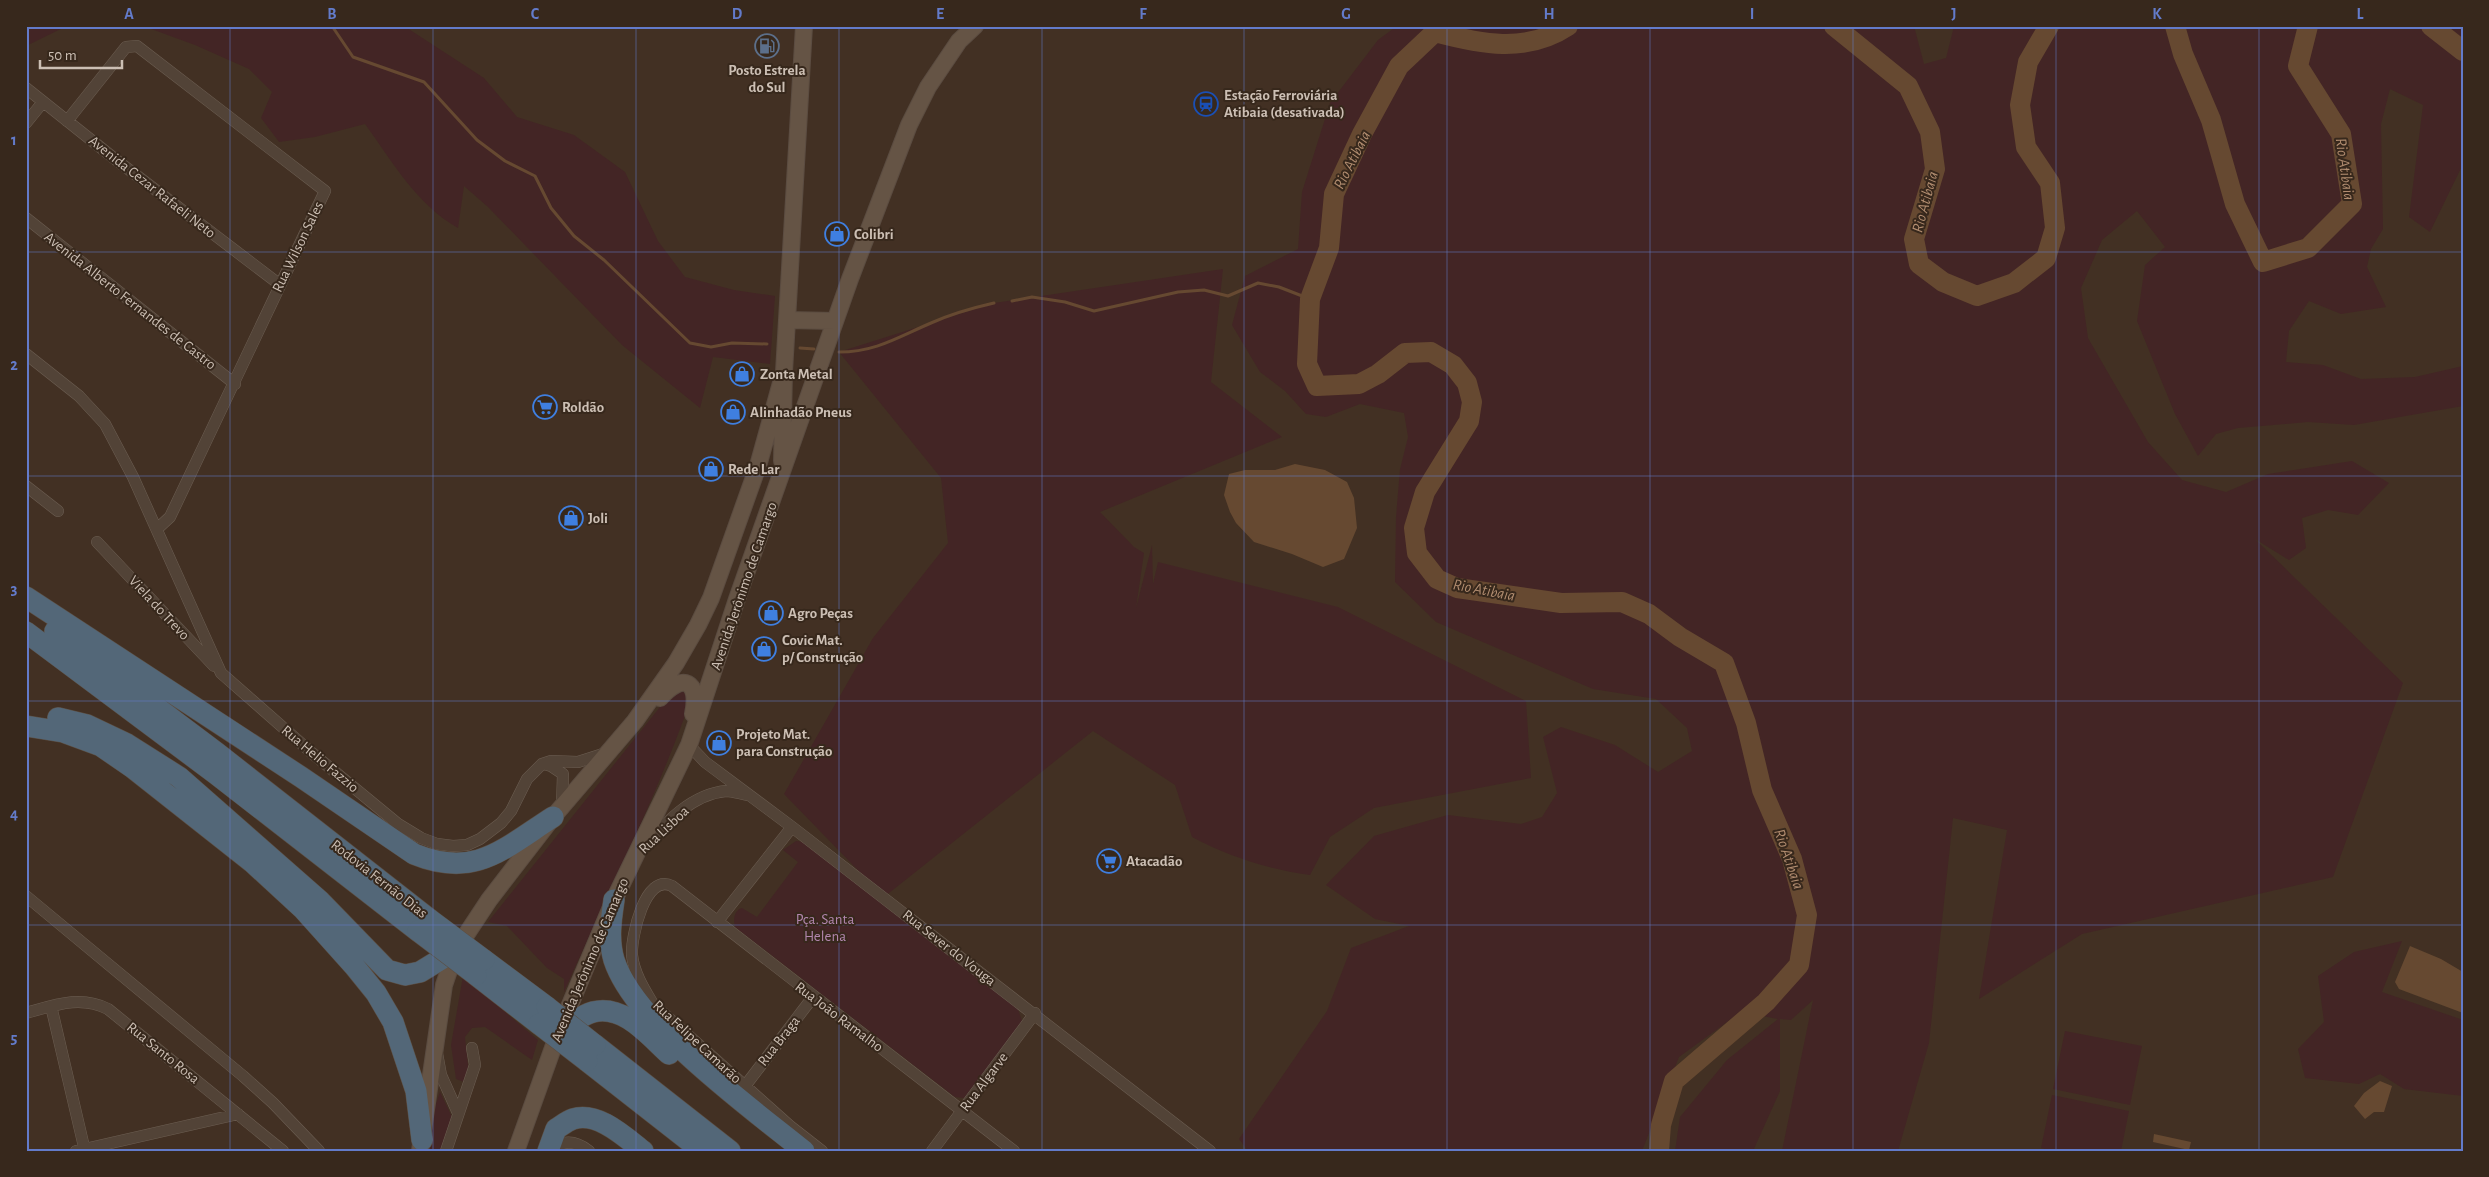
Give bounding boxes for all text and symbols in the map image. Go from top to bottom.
text: A [124,6,134,22]
text: B [327,6,337,22]
text: C [531,6,540,22]
text: D [732,6,743,22]
text: E [936,6,944,22]
text: F [1139,6,1147,22]
text: G [1341,6,1351,22]
text: H [1543,6,1555,22]
text: I [1750,6,1754,22]
text: J [1951,6,1957,22]
text: K [2152,6,2162,22]
text: L [2357,6,2364,22]
fuel station icon: Posto Estrela do Sul [754,33,780,59]
scale bar [40,38,122,70]
text: 50 m [48,48,77,63]
place label: Posto Estrela do Sul [728,63,806,95]
place label: Estação Ferroviária Atibaia (desativada) [1224,88,1345,120]
station icon: Estação Ferroviária Atibaia (desativada) [1193,91,1219,117]
water label: Rio Atibaia [1331,128,1373,192]
text: 1 [11,132,17,148]
street label: Avenida Cezar Rafaeli Neto [86,133,218,241]
water label: Rio Atibaia [2333,137,2357,201]
water label: Rio Atibaia [1909,170,1941,234]
street label: Rua Wilson Sales [270,199,326,295]
shop icon: Colibri [824,221,850,247]
place label: Colibri [854,227,894,242]
street label: Avenida Alberto Fernandes de Castro [41,229,219,373]
text: 2 [10,357,18,373]
shop icon: Zonta Metal [729,361,755,387]
place label: Zonta Metal [760,367,833,382]
supermarket icon: Roldão [532,394,558,420]
shop icon: Alinhadão Pneus [720,399,746,425]
place label: Roldão [562,400,604,415]
place label: Alinhadão Pneus [750,405,852,420]
shop icon: Rede Lar [698,456,724,482]
place label: Rede Lar [728,462,780,477]
street label: Avenida Jerônimo de Camargo [708,500,780,672]
shop icon: Joli [558,505,584,531]
place label: Joli [588,511,608,526]
street label: Viela do Trevo [126,573,192,643]
water label: Rio Atibaia [1452,576,1516,604]
text: 3 [11,581,18,597]
shop icon: Agro Peças [758,600,784,626]
place label: Agro Peças [788,606,853,621]
place label: Covic Mat. p/ Construção [782,633,863,665]
shop icon: Covic Mat. p/ Construção [751,636,777,662]
street label: Rua Helio Fazzio [279,723,361,795]
place label: Projeto Mat. para Construção [736,727,832,759]
shop icon: Projeto Mat. para Construção [706,730,732,756]
street label: Rua Lisboa [636,803,692,857]
text: 4 [10,806,18,822]
water label: Rio Atibaia [1771,827,1807,891]
street label: Rodovia Fernão Dias [328,837,430,921]
supermarket icon: Atacadão [1096,848,1122,874]
place label: Atacadão [1126,854,1182,869]
street label: Avenida Jerônimo de Camargo [549,876,631,1044]
street label: Rua Sever do Vouga [900,907,998,989]
park label: Pça. Santa Helena [796,912,854,944]
street label: Rua João Ramalho [792,979,886,1055]
street label: Rua Felipe Camarão [650,997,744,1087]
street label: Rua Braga [755,1013,803,1069]
street label: Rua Santo Rosa [124,1019,202,1087]
text: 5 [11,1030,18,1046]
street label: Rua Algarve [957,1050,1011,1114]

